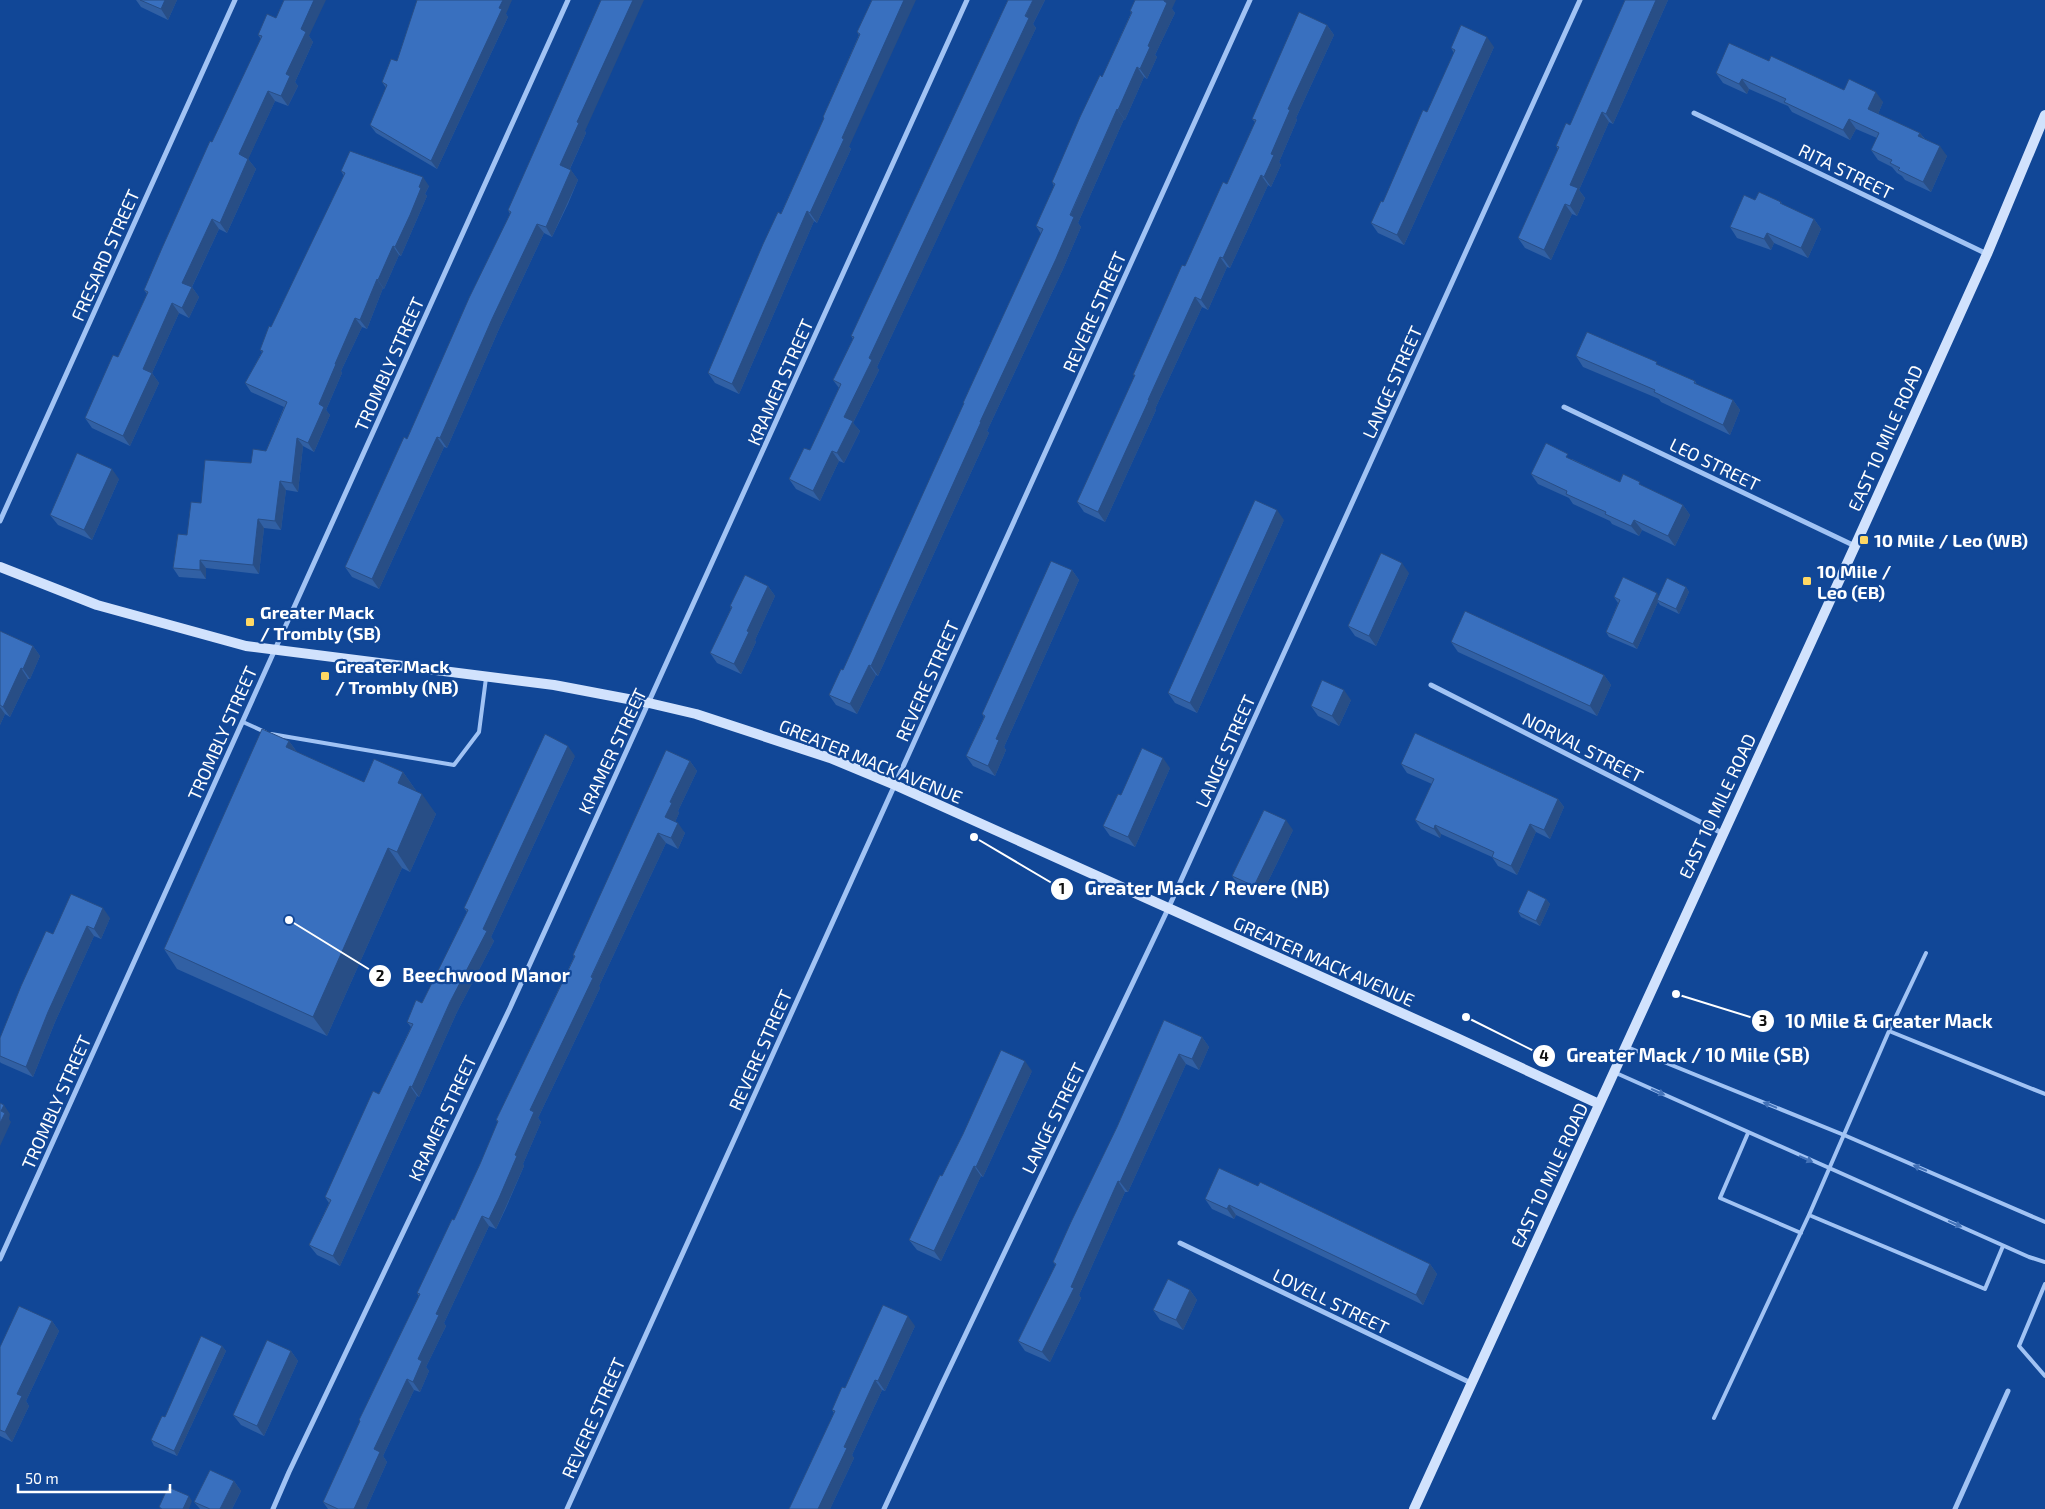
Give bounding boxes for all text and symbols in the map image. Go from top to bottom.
street label: RITA STREET [1795,139,1897,204]
street label: FRESARD STREET [66,185,144,324]
street label: REVERE STREET [1058,248,1131,376]
street label: TROMBLY STREET [350,293,429,434]
street label: KRAMER STREET [742,315,818,449]
street label: LANGE STREET [1357,322,1427,442]
street label: EAST 10 MILE ROAD [1843,362,1927,514]
street label: LEO STREET [1666,433,1764,496]
place label: 10 Mile / Leo (WB) [1874,529,2028,551]
marker: 10 Mile / Leo (WB) [1858,534,1870,546]
place label: 10 Mile / Leo (EB) [1817,560,1891,603]
marker: 10 Mile / Leo (EB) [1801,575,1813,587]
place label: Greater Mack / Trombly (SB) [260,601,381,644]
marker: Greater Mack / Trombly (SB) [244,616,256,628]
street label: REVERE STREET [891,617,964,745]
place label: Greater Mack / Trombly (NB) [335,655,459,698]
street label: TROMBLY STREET [183,662,262,803]
marker: Greater Mack / Trombly (NB) [319,670,331,682]
street label: KRAMER STREET [573,684,651,817]
street label: LANGE STREET [1190,691,1260,811]
street label: NORVAL STREET [1519,707,1647,787]
street label: GREATER MACK AVENUE [776,714,966,808]
street label: EAST 10 MILE ROAD [1674,730,1760,882]
callout: Greater Mack / Revere (NB) [1049,872,1339,906]
text: Greater Mack / Revere (NB) [1085,876,1330,899]
text: 1 [1059,879,1065,897]
street label: GREATER MACK AVENUE [1230,911,1418,1011]
callout: Beechwood Manor [367,959,580,993]
text: Beechwood Manor [402,963,570,986]
text: 2 [376,966,385,984]
street label: REVERE STREET [724,986,797,1114]
callout: 10 Mile & Greater Mack [1750,1004,2003,1038]
text: 10 Mile & Greater Mack [1785,1009,1993,1032]
text: 3 [1759,1011,1767,1029]
street label: TROMBLY STREET [17,1031,96,1172]
callout: Greater Mack / 10 Mile (SB) [1531,1039,1820,1073]
text: Greater Mack / 10 Mile (SB) [1566,1043,1810,1066]
text: 4 [1539,1046,1549,1064]
street label: KRAMER STREET [403,1051,481,1184]
street label: LANGE STREET [1017,1058,1090,1177]
one-way arrow [1651,1089,1665,1097]
street label: EAST 10 MILE ROAD [1506,1099,1592,1251]
one-way arrow [1762,1101,1777,1109]
one-way arrow [1799,1155,1813,1163]
one-way arrow [1913,1163,1927,1171]
one-way arrow [1948,1221,1962,1229]
street label: LOVELL STREET [1269,1263,1393,1339]
street label: REVERE STREET [557,1354,630,1482]
scale bar [18,1462,170,1494]
text: 50 m [25,1469,59,1487]

